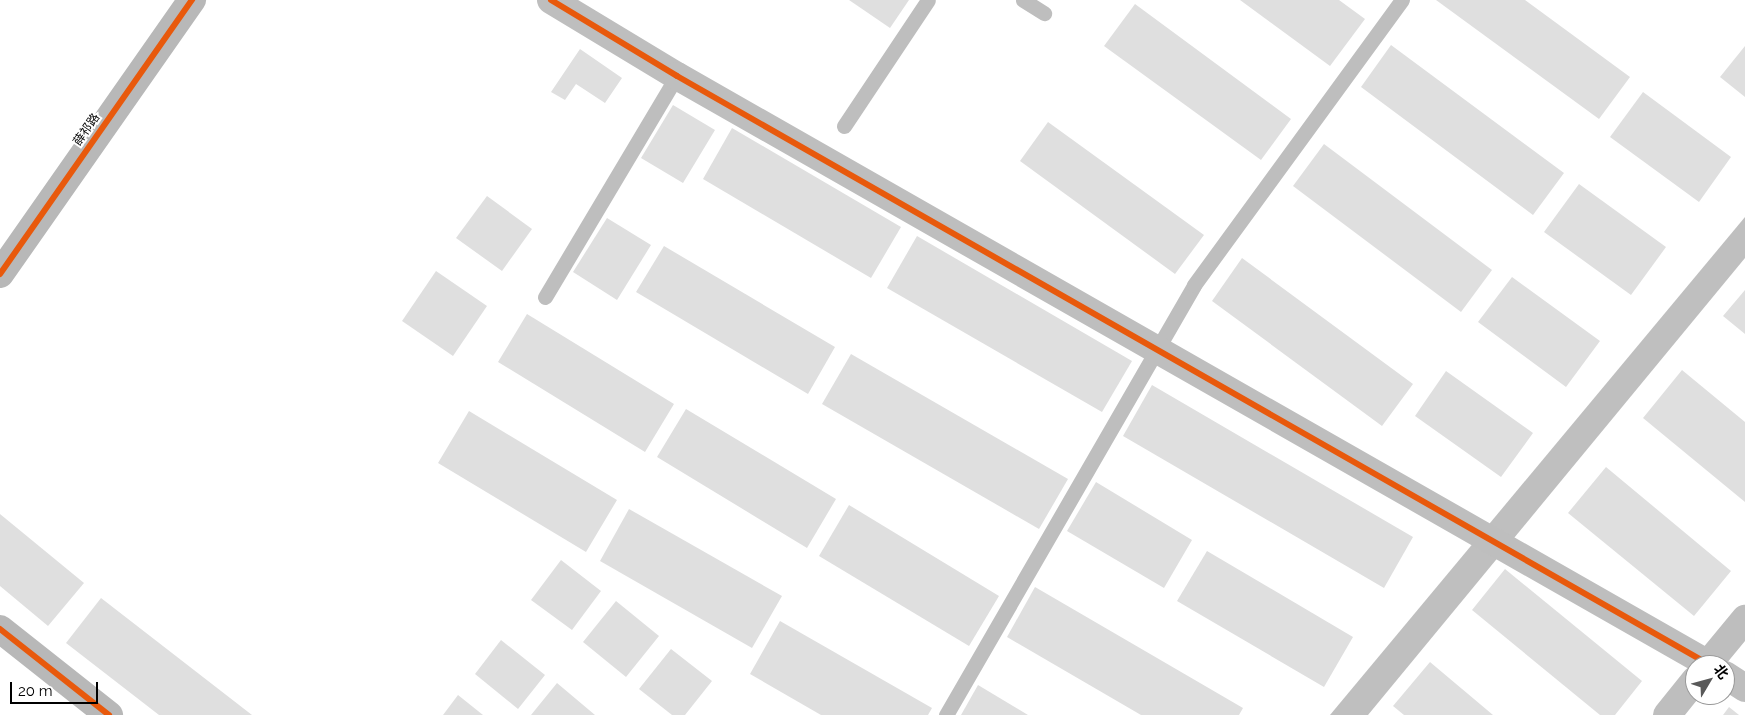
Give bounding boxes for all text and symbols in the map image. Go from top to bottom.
street label: 薛祁路 [71,111,103,149]
north arrow [1685,655,1735,705]
text: 北 [1711,661,1732,682]
scale bar [12,672,100,704]
text: 20 m [18,682,53,700]

